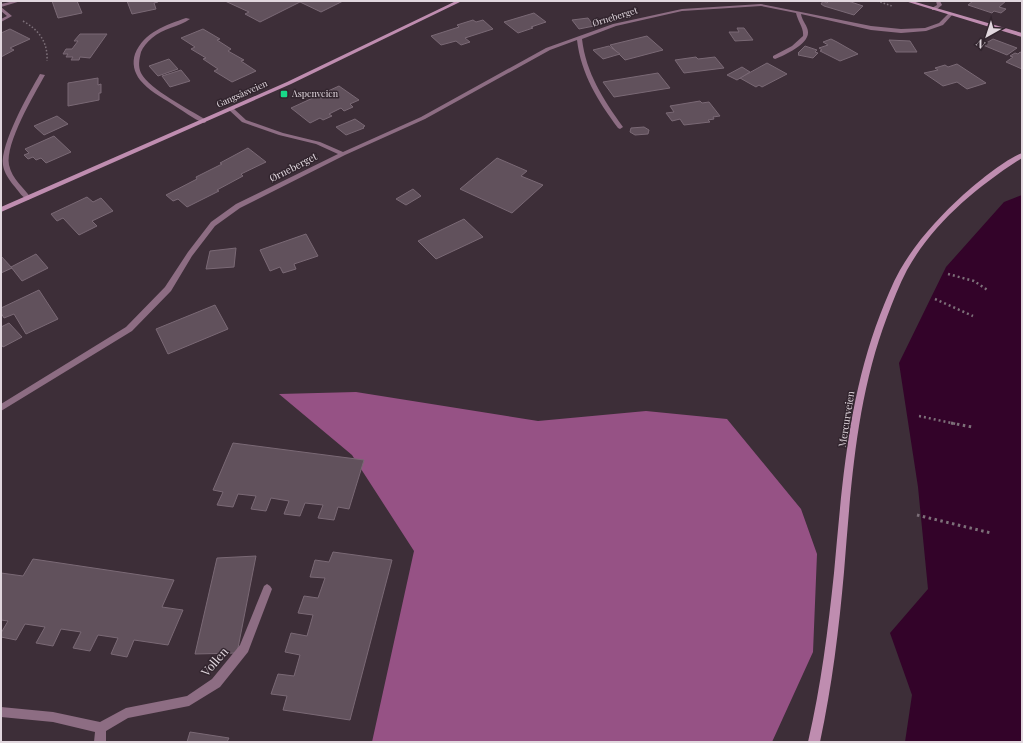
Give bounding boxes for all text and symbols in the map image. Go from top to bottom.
street label: Ørneberget [591,3,640,29]
north arrow [967,16,1007,56]
text: N [973,36,988,52]
street label: Gangsåsveien [214,76,270,110]
place label: Aspenveien [291,87,339,99]
marker: Aspenveien [279,89,289,99]
street label: Ørneberget [267,149,320,185]
street label: Mercurveien [835,390,857,448]
street label: Vollen [197,644,231,680]

